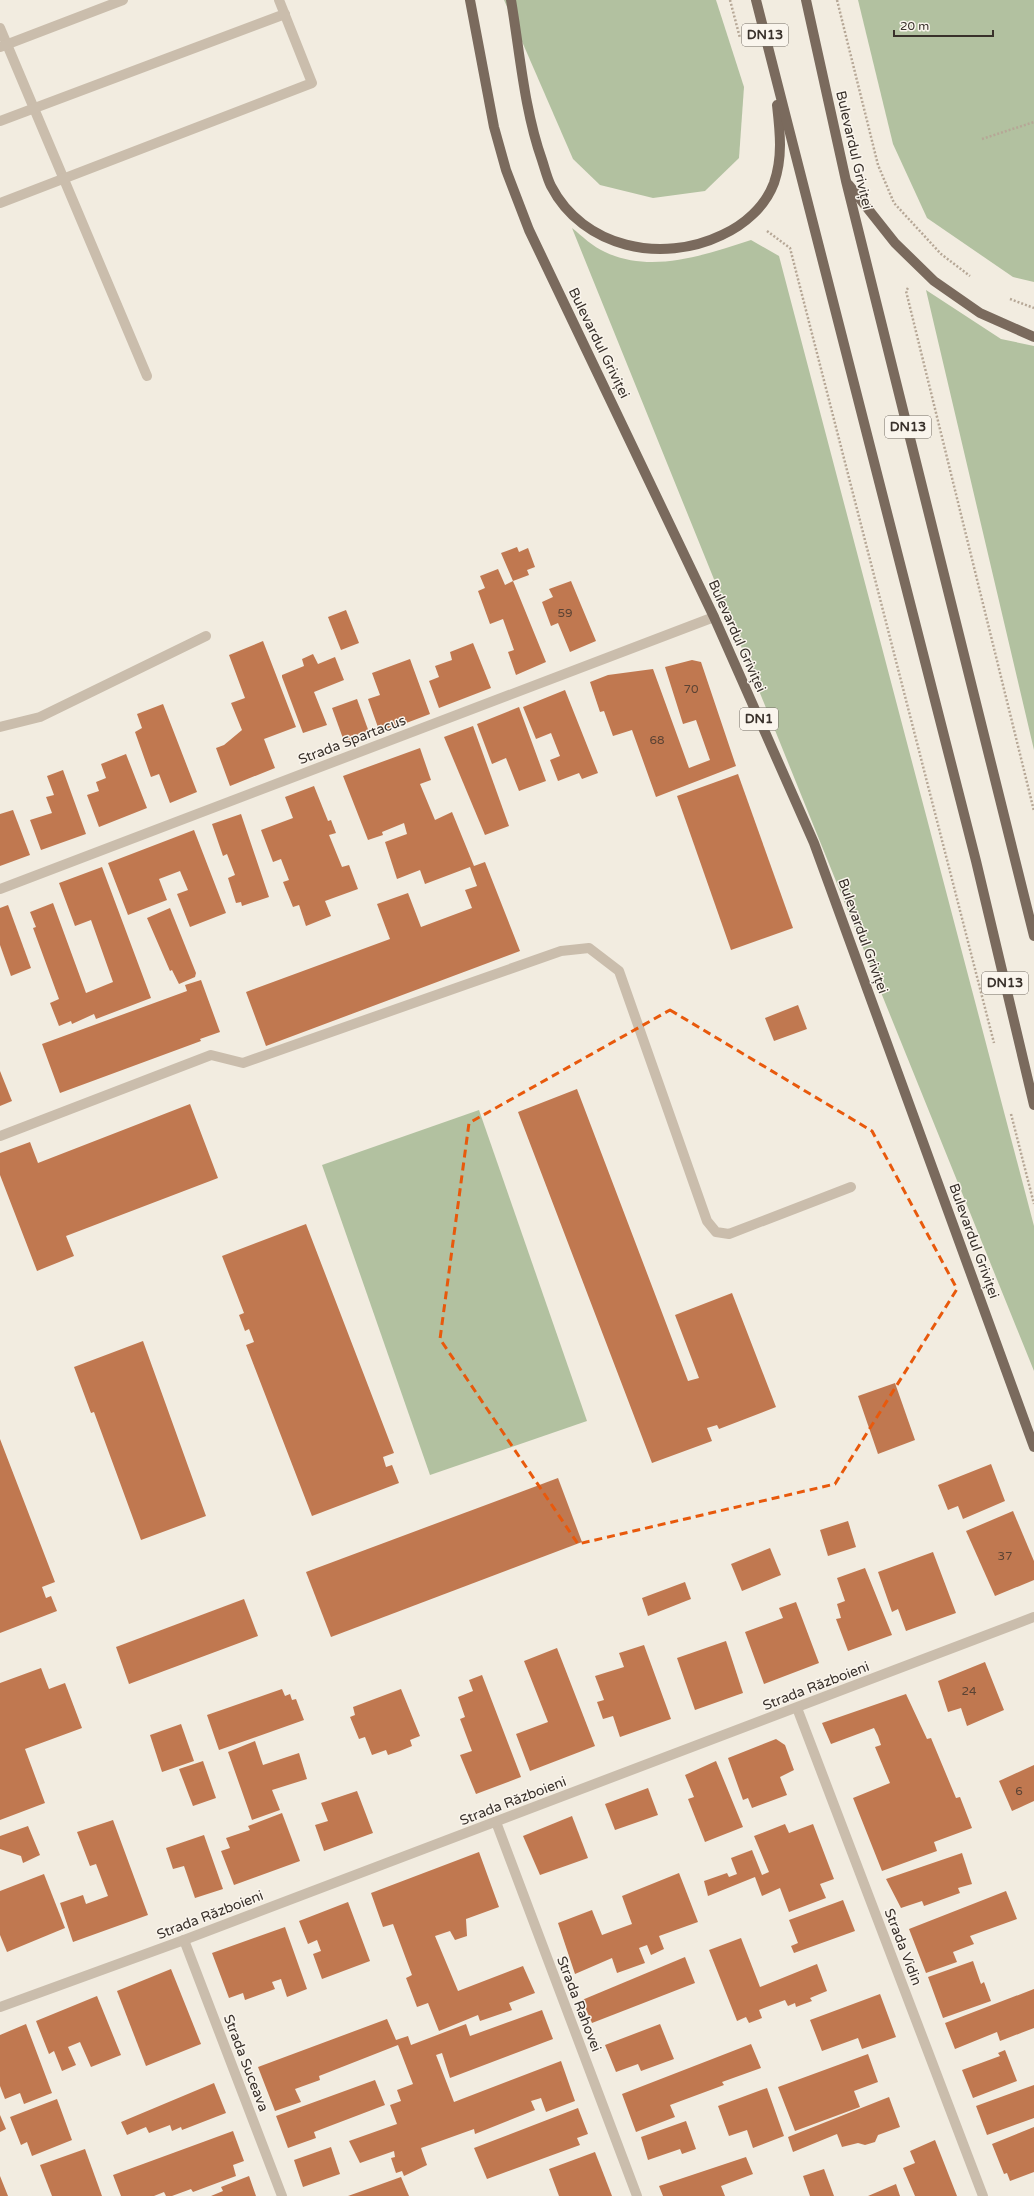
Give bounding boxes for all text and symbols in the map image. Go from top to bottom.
scale bar [894,12,993,38]
text: 20 m [900,19,929,33]
road number: DN13 [742,24,788,46]
street label: Bulevardul Griviței [832,89,876,211]
street label: Bulevardul Griviței [565,285,633,401]
road number: DN13 [885,416,931,438]
street label: Bulevardul Griviței [705,577,769,695]
house number: 59 [557,606,573,620]
house number: 70 [683,682,699,696]
road number: DN1 [740,708,778,730]
street label: Strada Spartacus [296,712,408,768]
house number: 68 [649,733,665,747]
street label: Bulevardul Griviței [834,876,892,996]
road number: DN13 [982,972,1028,994]
street label: Bulevardul Griviței [945,1181,1003,1301]
house number: 37 [997,1549,1013,1563]
street label: Strada Războieni [760,1658,872,1714]
house number: 24 [961,1684,977,1698]
street label: Strada Războieni [457,1773,569,1829]
house number: 6 [1015,1784,1023,1798]
street label: Strada Războieni [154,1887,266,1943]
street label: Strada Vidin [881,1906,925,1988]
street label: Strada Rahovei [553,1954,605,2054]
street label: Strada Suceava [220,2012,272,2114]

